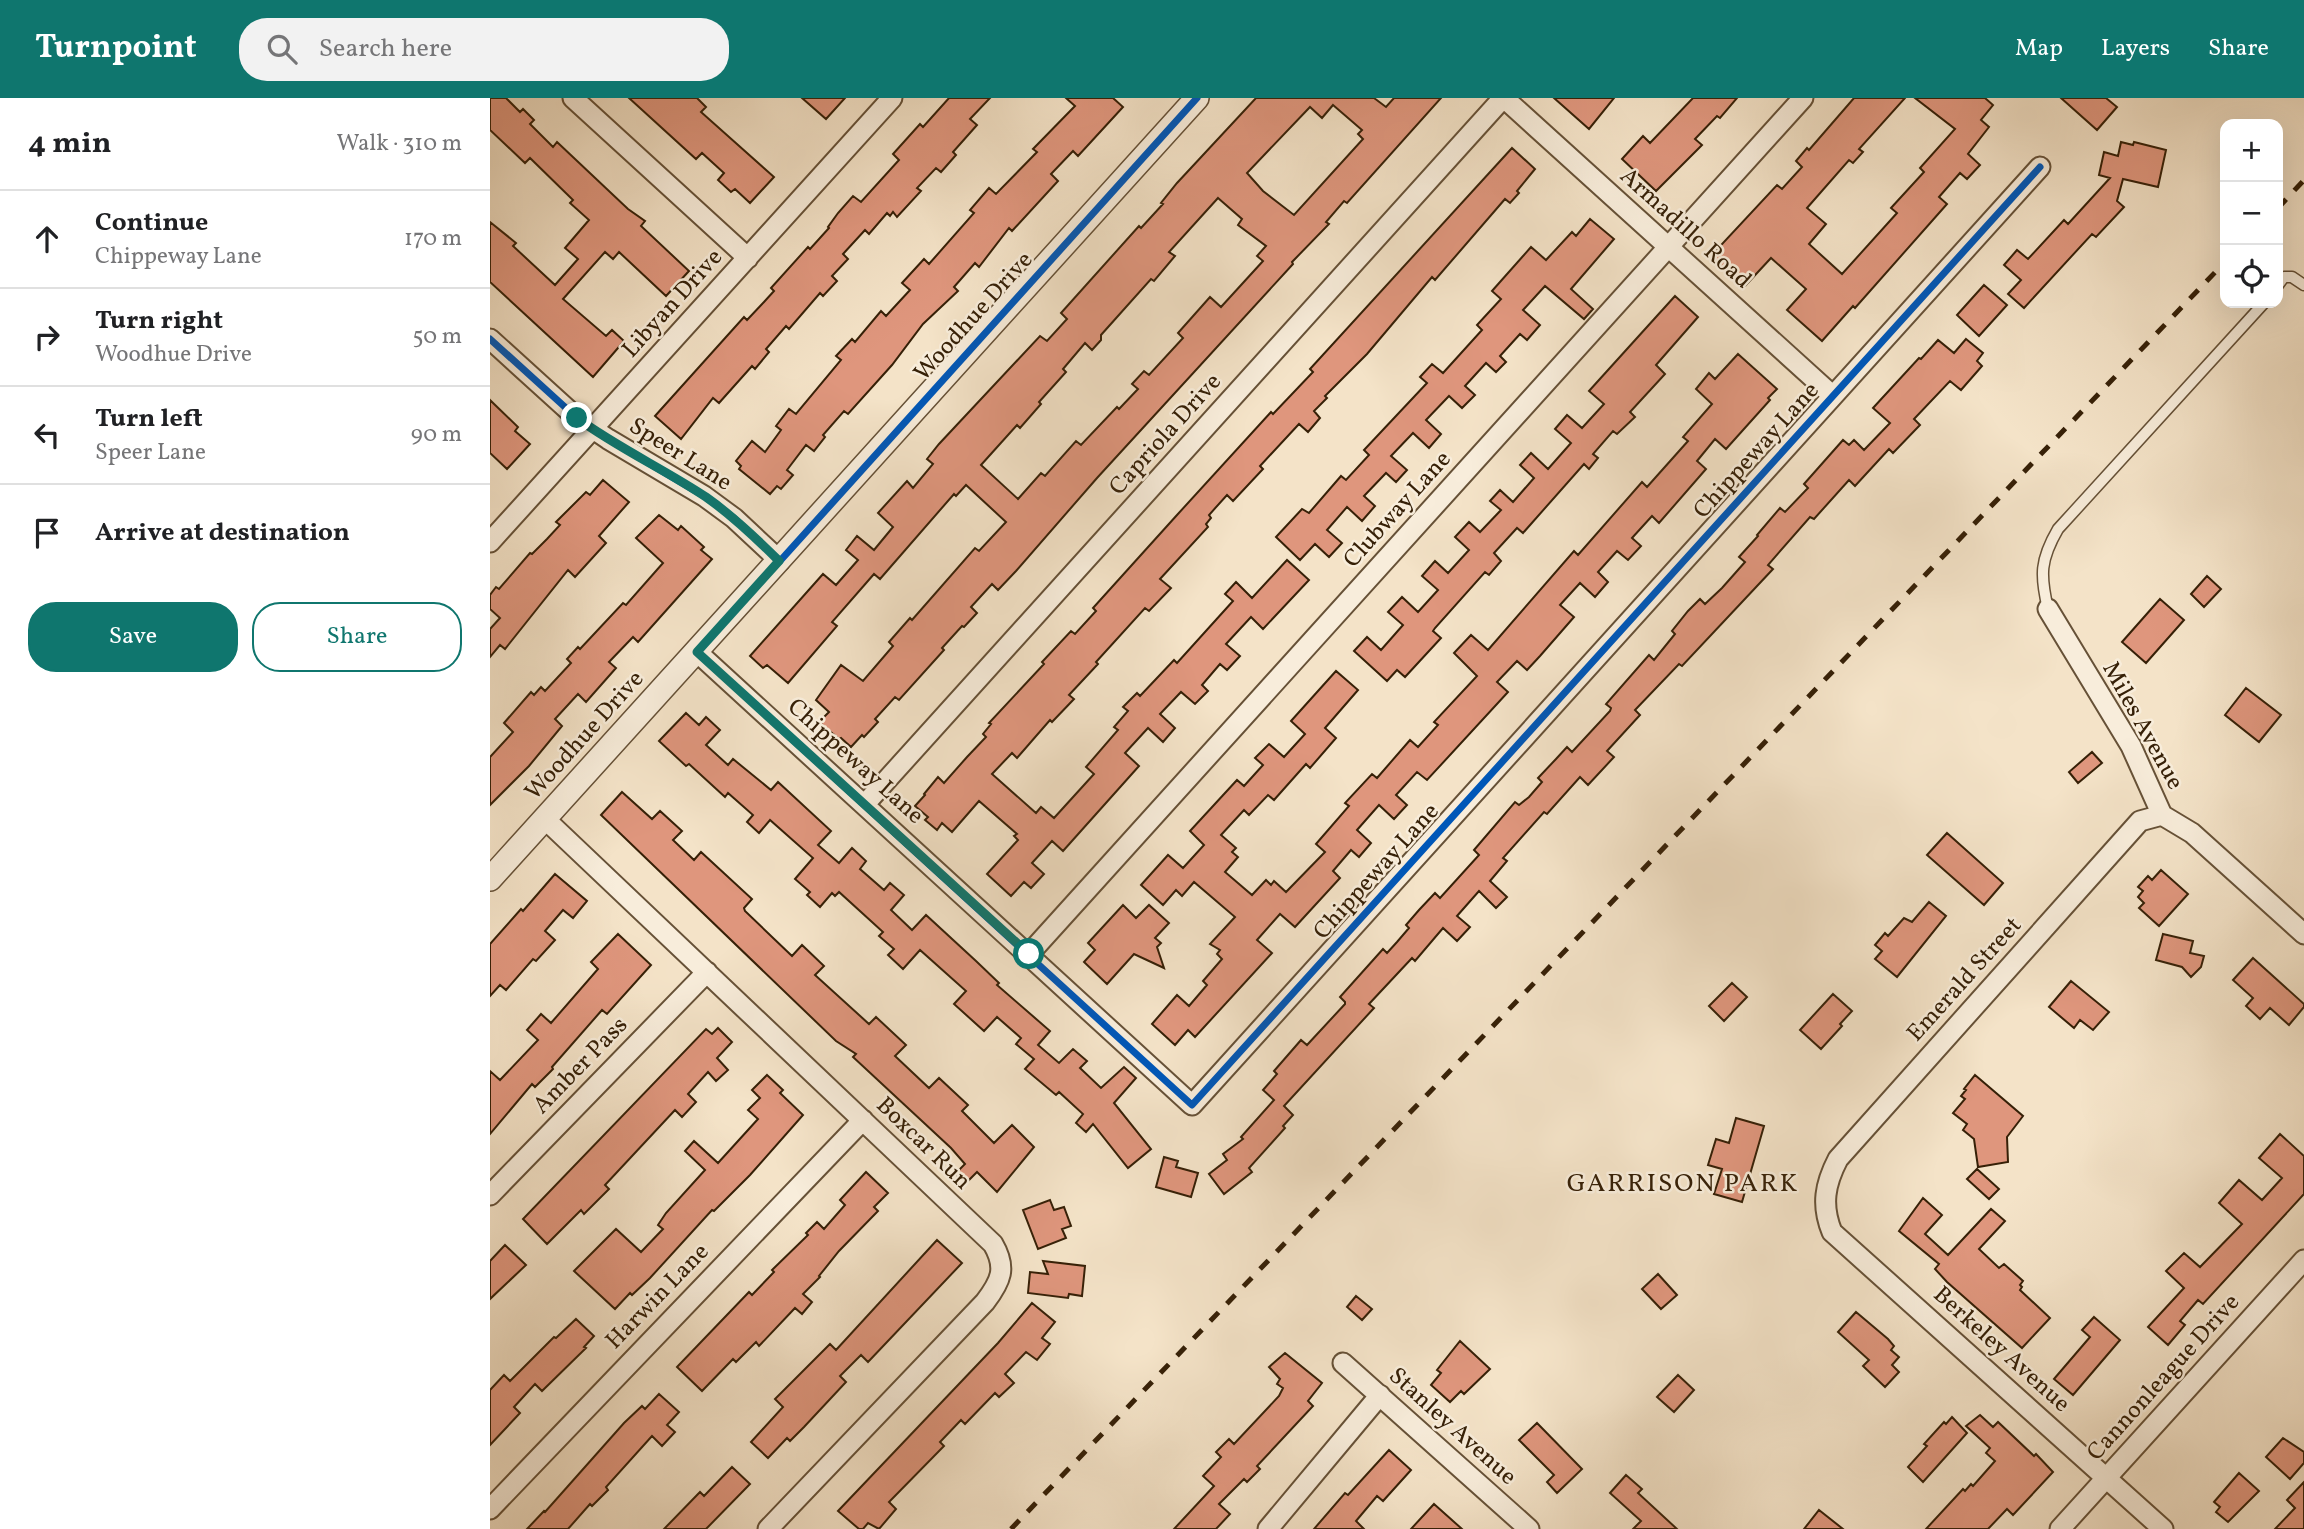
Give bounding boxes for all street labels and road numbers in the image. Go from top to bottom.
street label: Armadillo Road [1612,160,1758,298]
street label: Libyan Drive [615,242,731,366]
street label: Woodhue Drive [907,245,1041,389]
street label: Capriola Drive [1102,367,1230,503]
street label: Chippeway Lane [1686,375,1828,527]
street label: Speer Lane [622,410,738,500]
street label: Clubway Lane [1336,444,1460,576]
street label: Miles Avenue [2093,656,2191,796]
street label: Woodhue Drive [518,664,652,808]
street label: Chippeway Lane [779,691,931,833]
street label: Chippeway Lane [1306,796,1448,948]
street label: Emerald Street [1900,910,2030,1050]
street label: Amber Pass [526,1010,636,1122]
street label: Boxcar Run [868,1090,978,1198]
street label: Harwin Lane [598,1236,718,1358]
street label: Berkeley Avenue [1925,1279,2077,1421]
street label: Cannonleague Drive [2080,1287,2248,1469]
street label: Stanley Avenue [1380,1360,1524,1494]

